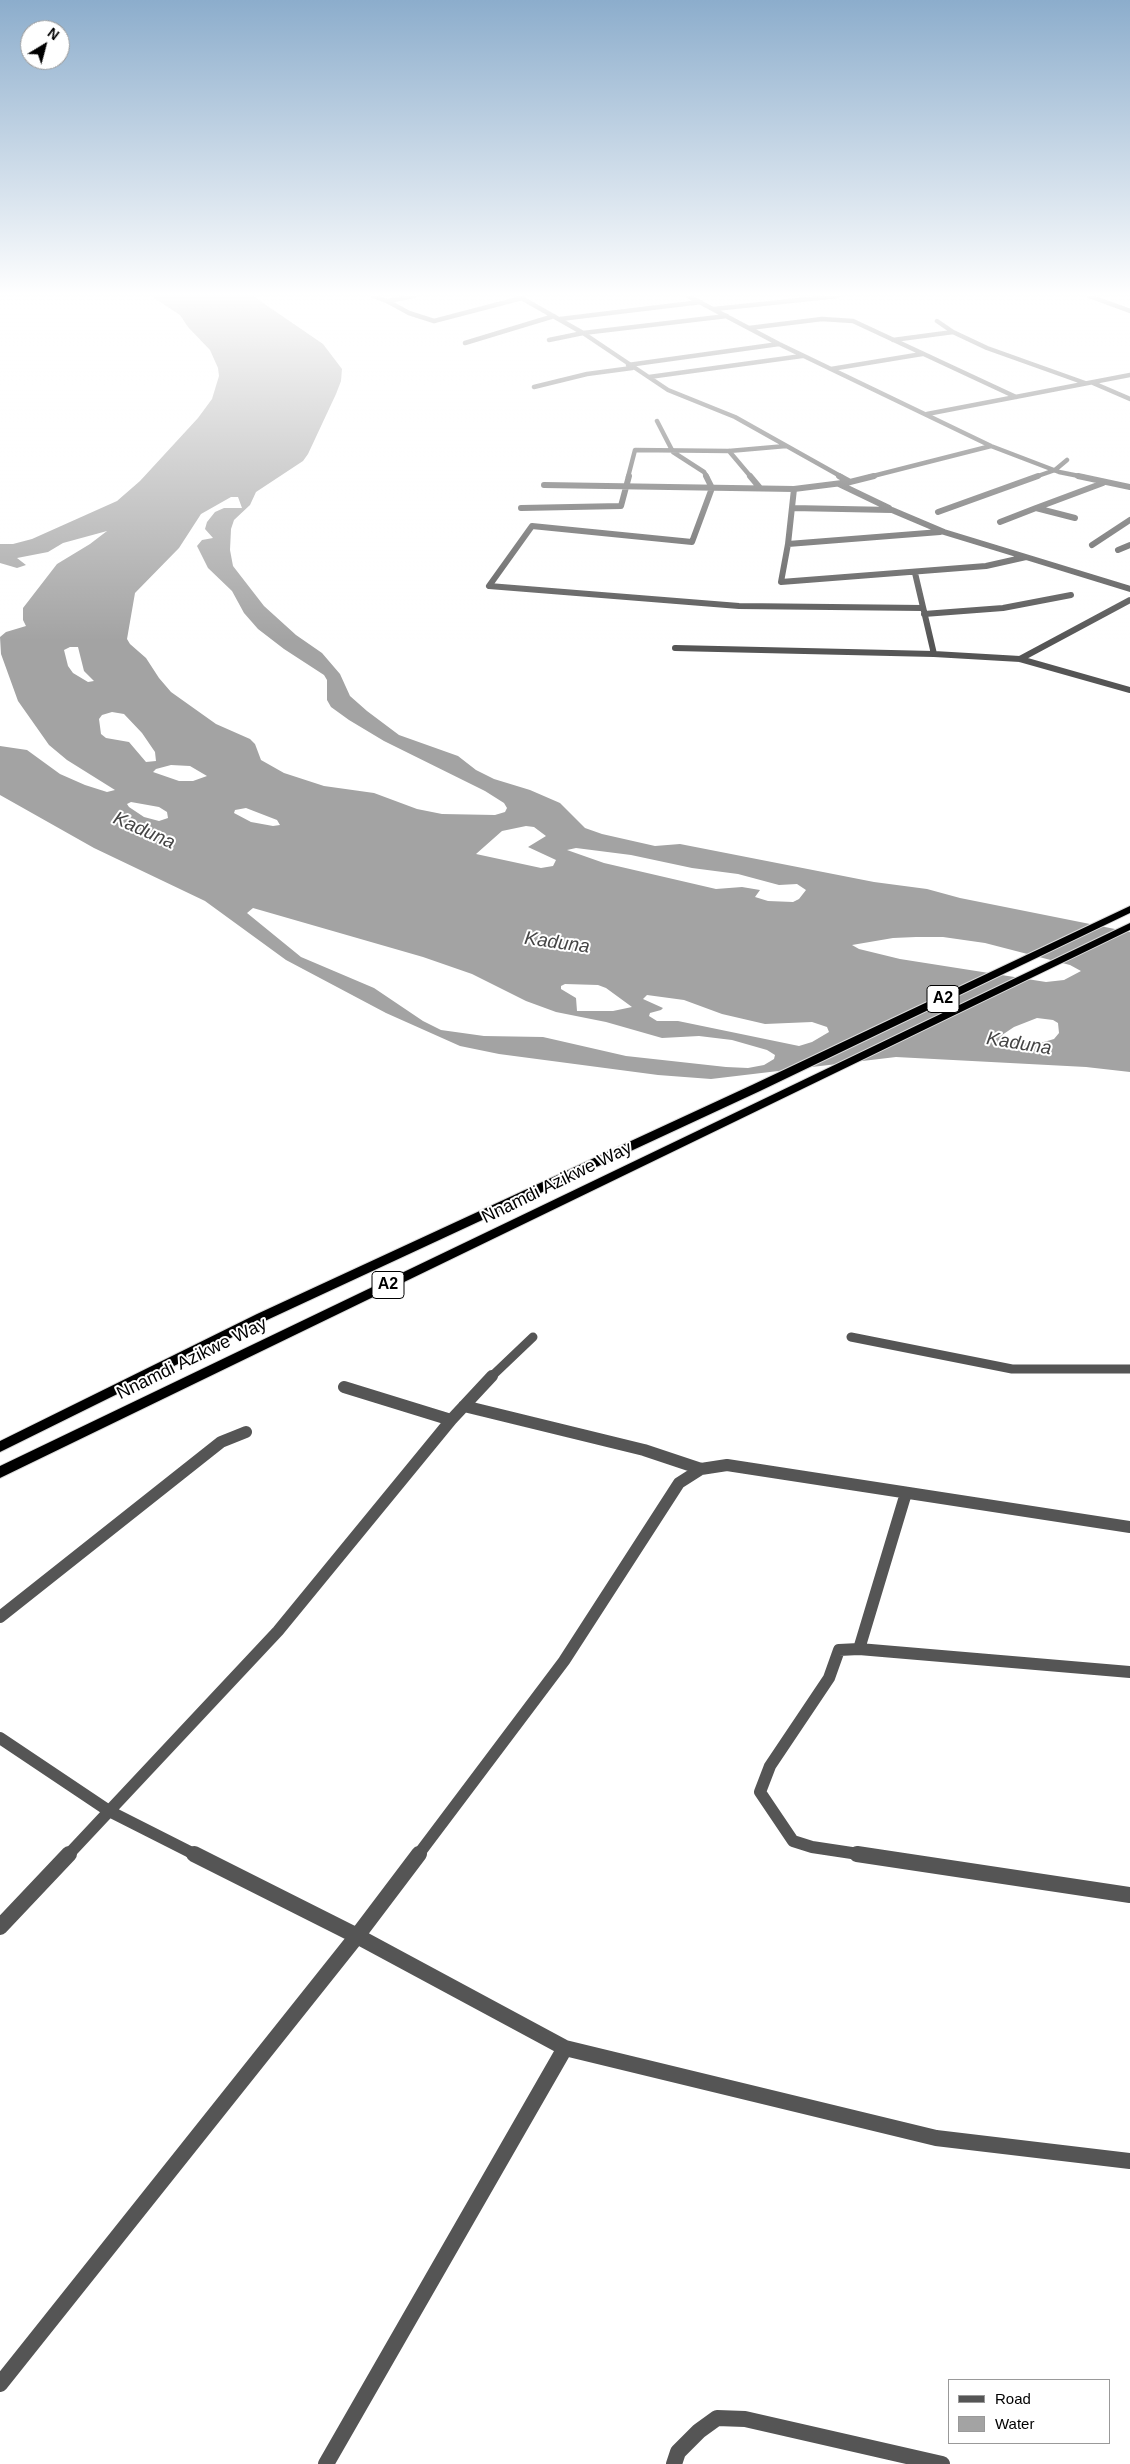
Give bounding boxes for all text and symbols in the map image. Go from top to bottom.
north arrow [20,20,70,70]
text: N [45,24,62,43]
water label: Kaduna [109,807,179,855]
water label: Kaduna [523,927,591,959]
road number: A2 [927,986,959,1012]
water label: Kaduna [985,1028,1053,1060]
street label: Nnamdi Azikwe Way [478,1137,636,1229]
road number: A2 [372,1272,404,1298]
street label: Nnamdi Azikwe Way [113,1313,271,1405]
legend [948,2379,1110,2444]
text: Road [995,2390,1031,2407]
text: Water [995,2415,1034,2432]

